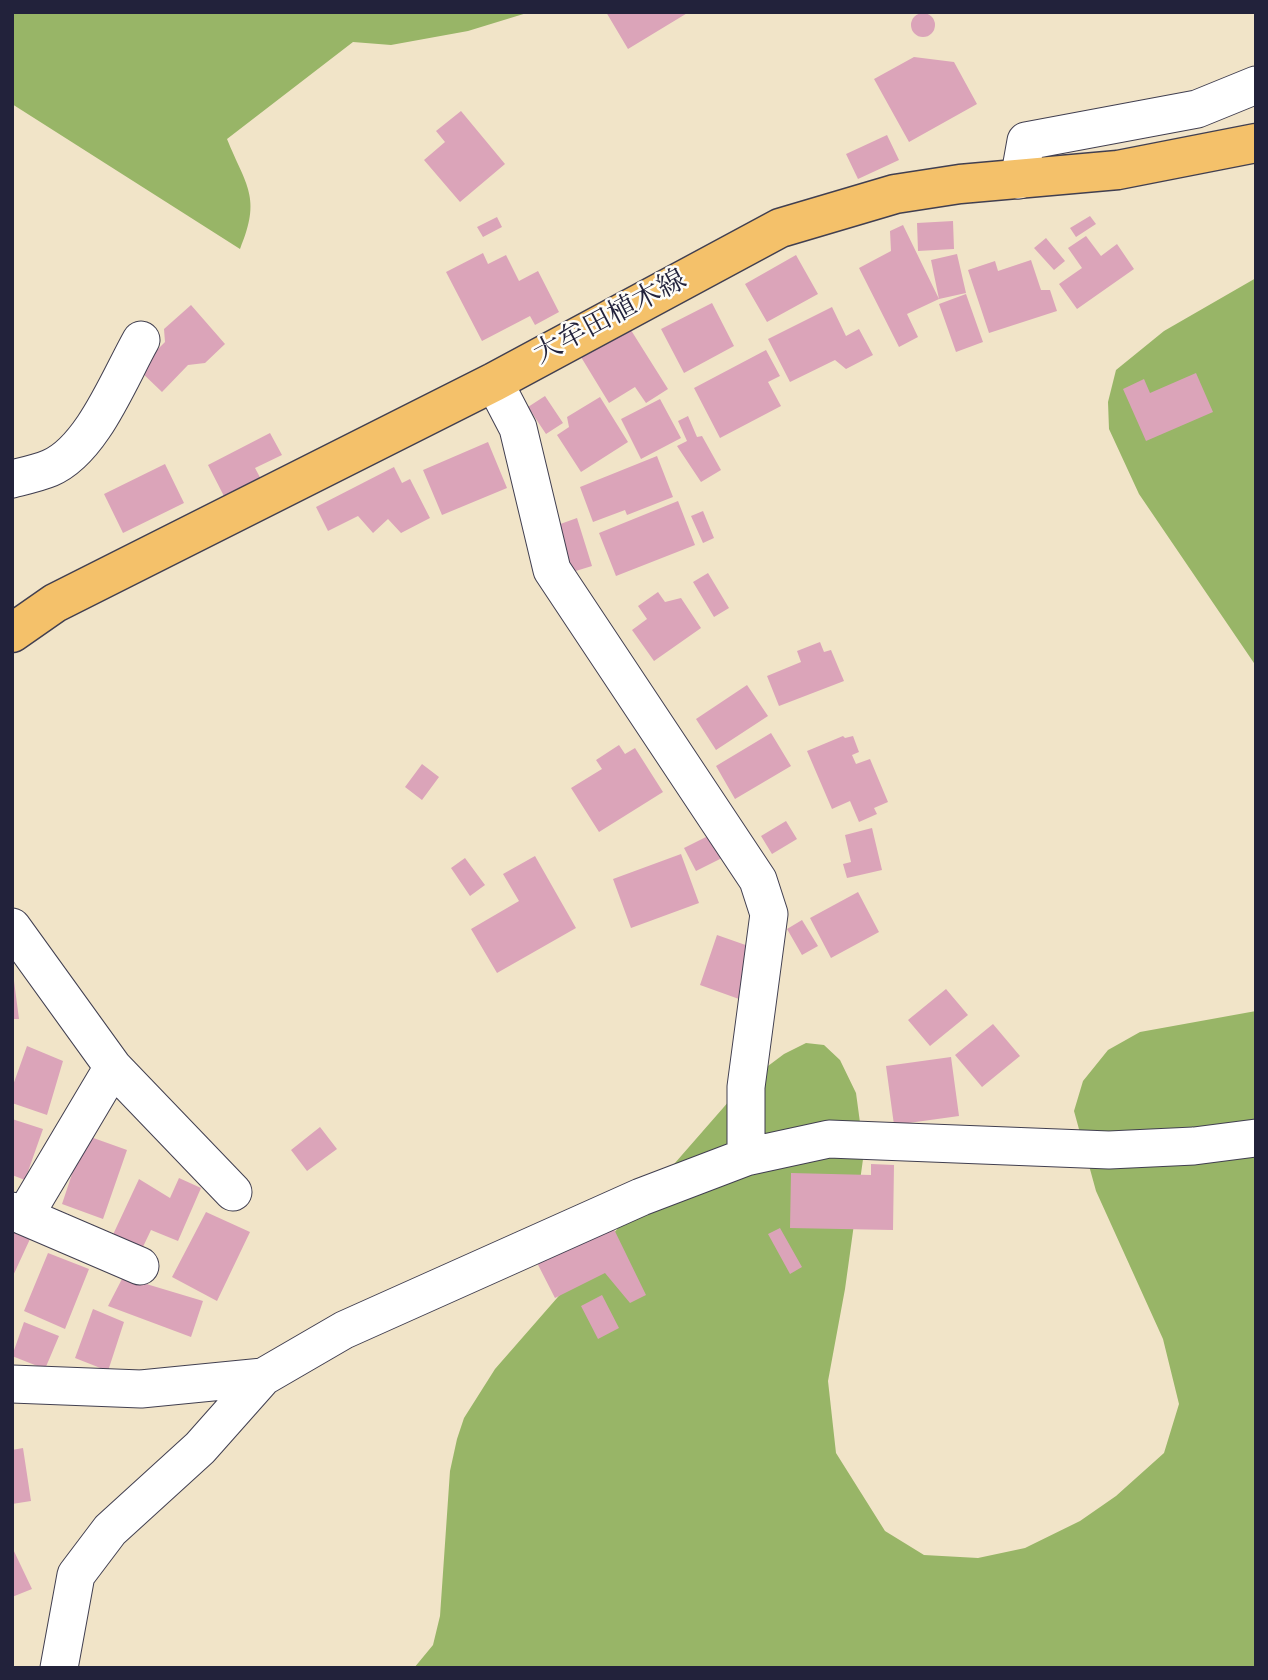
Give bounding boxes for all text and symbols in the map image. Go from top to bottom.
street label: 大牟田植木線 [529,265,693,373]

